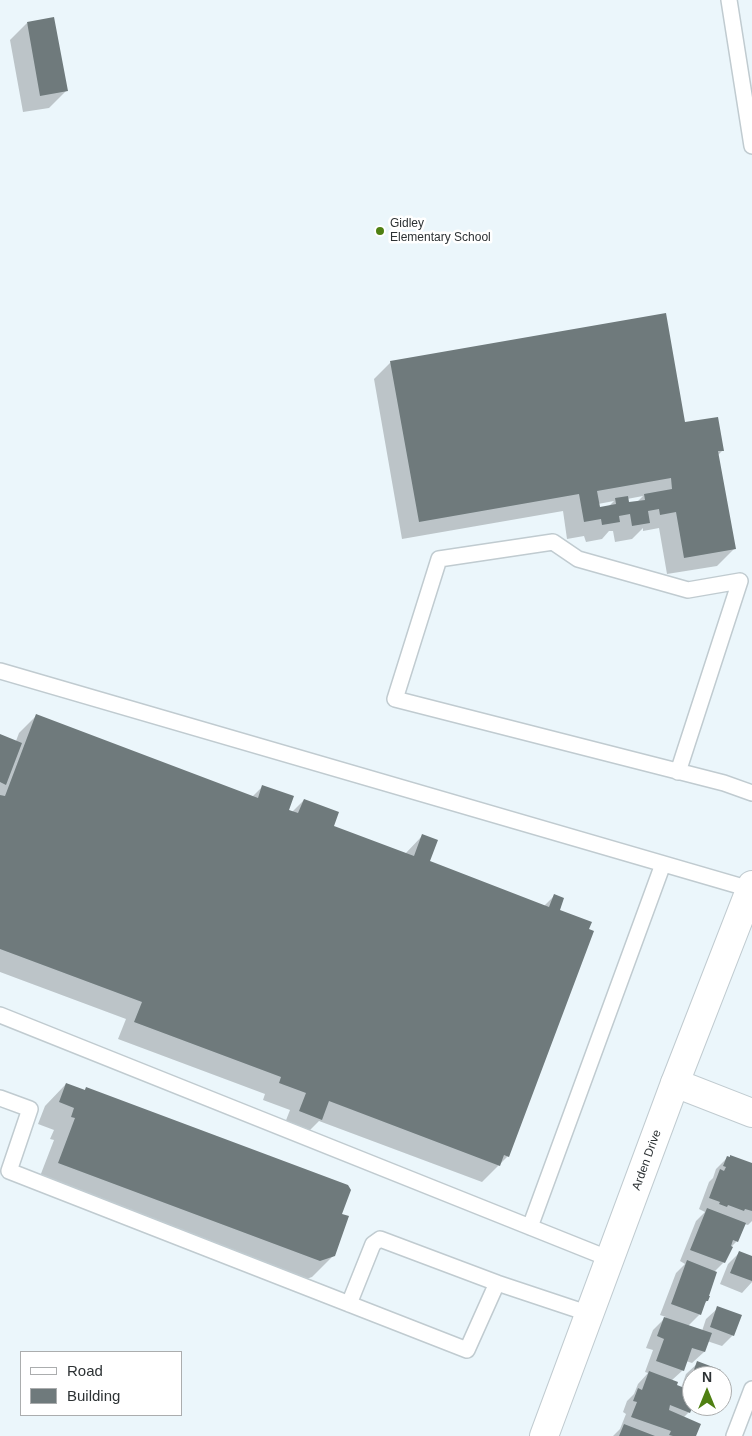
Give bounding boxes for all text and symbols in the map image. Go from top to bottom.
place label: Gidley Elementary School [390,217,491,245]
marker: Gidley Elementary School [374,225,386,237]
street label: Arden Drive [629,1128,665,1192]
legend [20,1351,182,1416]
text: Road [67,1362,103,1379]
north arrow [682,1366,732,1416]
text: N [702,1369,712,1385]
text: Building [67,1387,120,1404]

